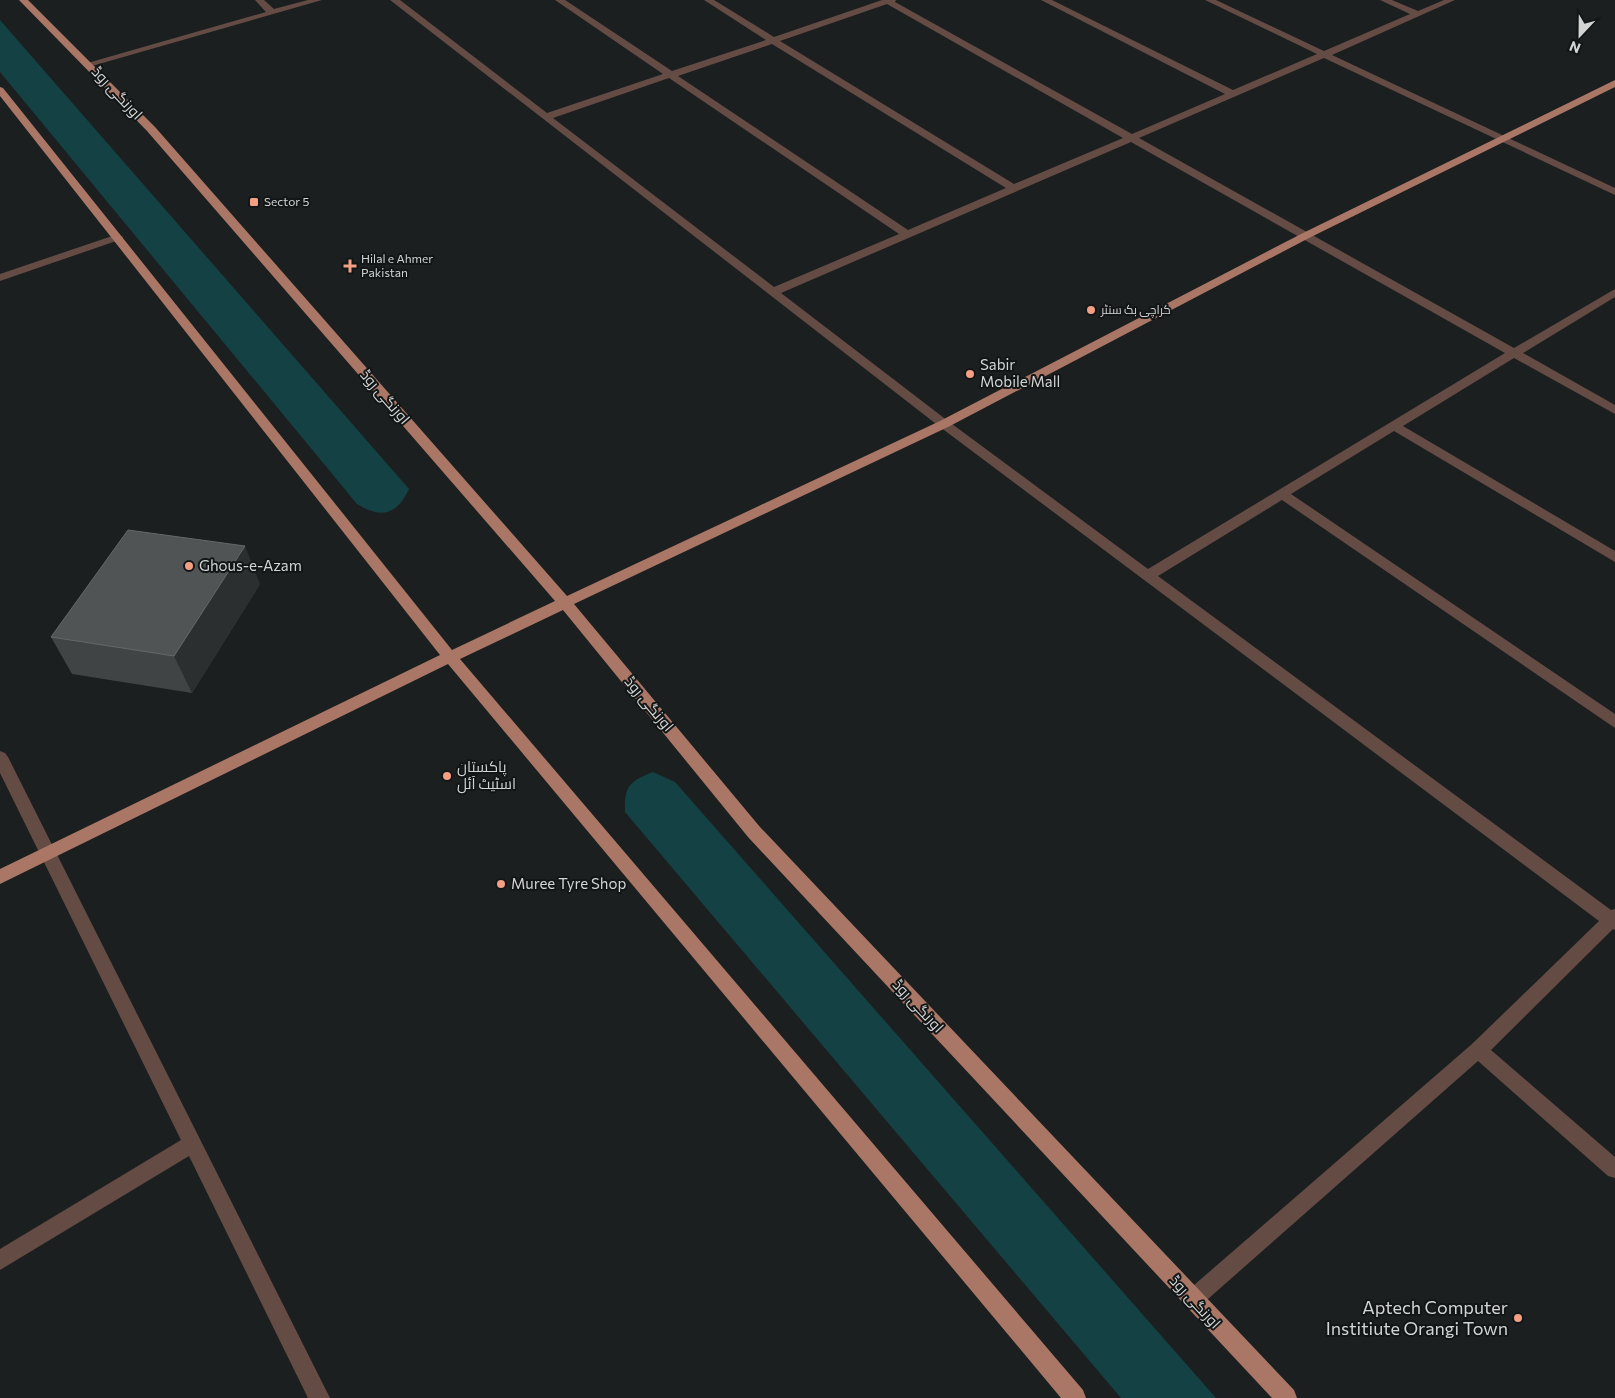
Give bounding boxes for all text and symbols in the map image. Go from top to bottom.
north arrow [1555,10,1605,60]
text: N [1567,38,1583,57]
street label: اورنگی روڈ [87,62,147,124]
place label: Sector 5 [264,194,309,208]
marker: Sector 5 [248,196,260,208]
place label: Hilal e Ahmer Pakistan [361,251,433,279]
marker: Hilal e Ahmer Pakistan [343,259,357,273]
place label: کراچی بک سنٹر [1100,302,1171,319]
marker: کراچی بک سنٹر [1085,304,1097,316]
place label: Sabir Mobile Mall [980,355,1060,390]
street label: اورنگی روڈ [356,365,414,429]
marker: Sabir Mobile Mall [964,368,976,380]
place label: Ghous-e-Azam [199,556,302,574]
marker: Ghous-e-Azam [183,560,195,572]
street label: اورنگی روڈ [620,672,678,736]
place label: پاکستان اسٹیٹ آئل [457,757,516,794]
marker: پاکستان اسٹیٹ آئل [441,770,453,782]
place label: Muree Tyre Shop [511,874,626,892]
marker: Muree Tyre Shop [495,878,507,890]
street label: اورنگی روڈ [888,975,948,1037]
street label: اورنگی روڈ [1165,1271,1225,1333]
place label: Aptech Computer Institiute Orangi Town [1326,1296,1508,1339]
marker: Aptech Computer Institiute Orangi Town [1512,1312,1524,1324]

